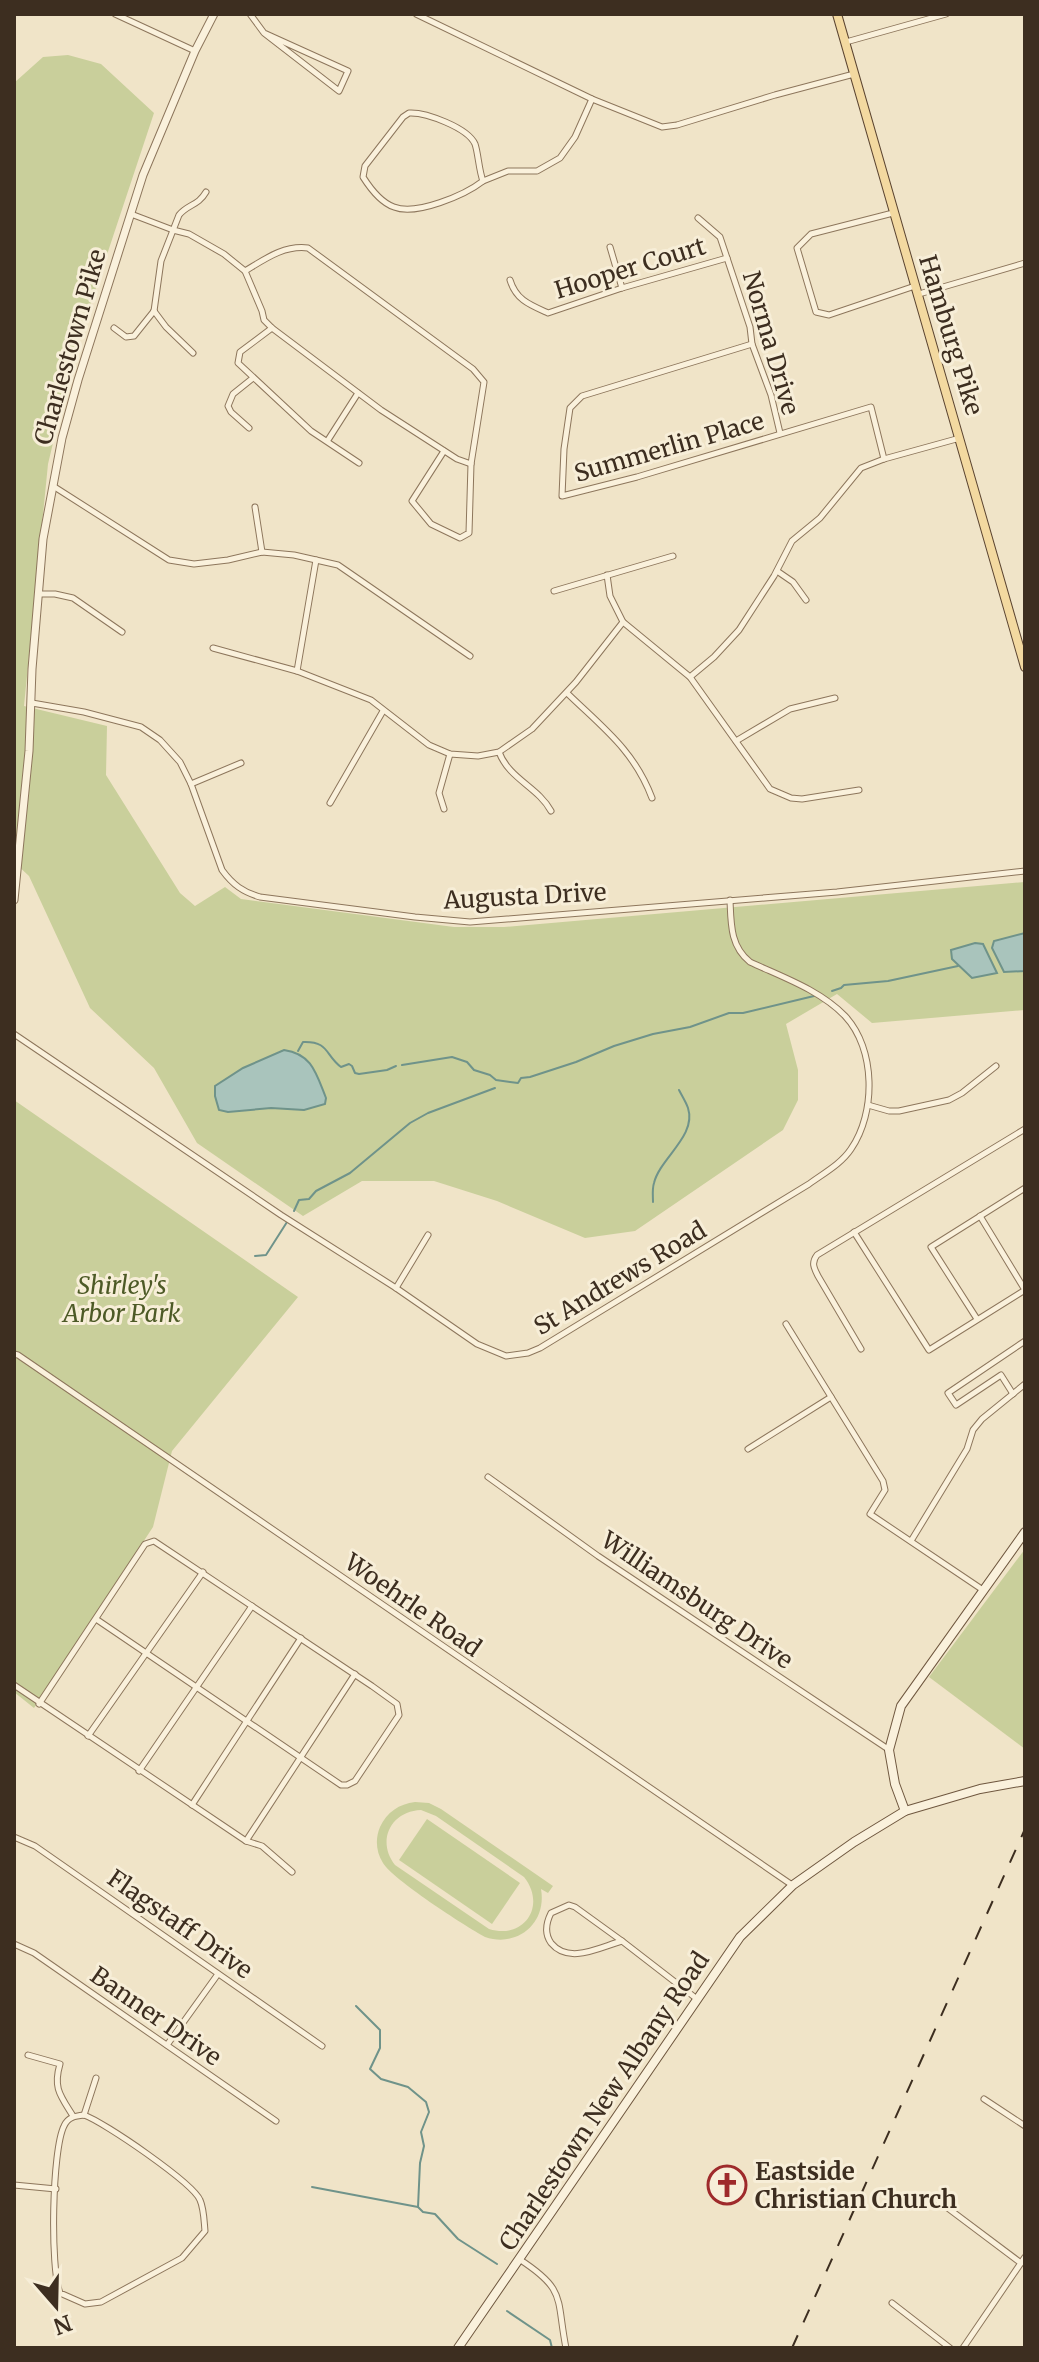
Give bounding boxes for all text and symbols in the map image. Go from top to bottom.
street label: Hooper Court [551,230,710,306]
street label: Charlestown Pike [27,246,113,448]
street label: Hamburg Pike [912,251,990,419]
street label: Norma Drive [736,268,806,418]
street label: Summerlin Place [571,405,767,489]
street label: Augusta Drive [442,876,607,916]
street label: St Andrews Road [528,1214,712,1342]
park label: Shirley's Arbor Park [61,1270,181,1329]
street label: Williamsburg Drive [594,1524,799,1676]
street label: Woehrle Road [338,1546,487,1664]
street label: Flagstaff Drive [101,1863,259,1985]
street label: Charlestown New Albany Road [492,1946,716,2256]
street label: Banner Drive [85,1960,227,2072]
place label: Eastside Christian Church [755,2156,957,2215]
church icon: Eastside Christian Church [706,2164,748,2206]
north arrow [16,2266,96,2346]
text: N [49,2309,76,2341]

